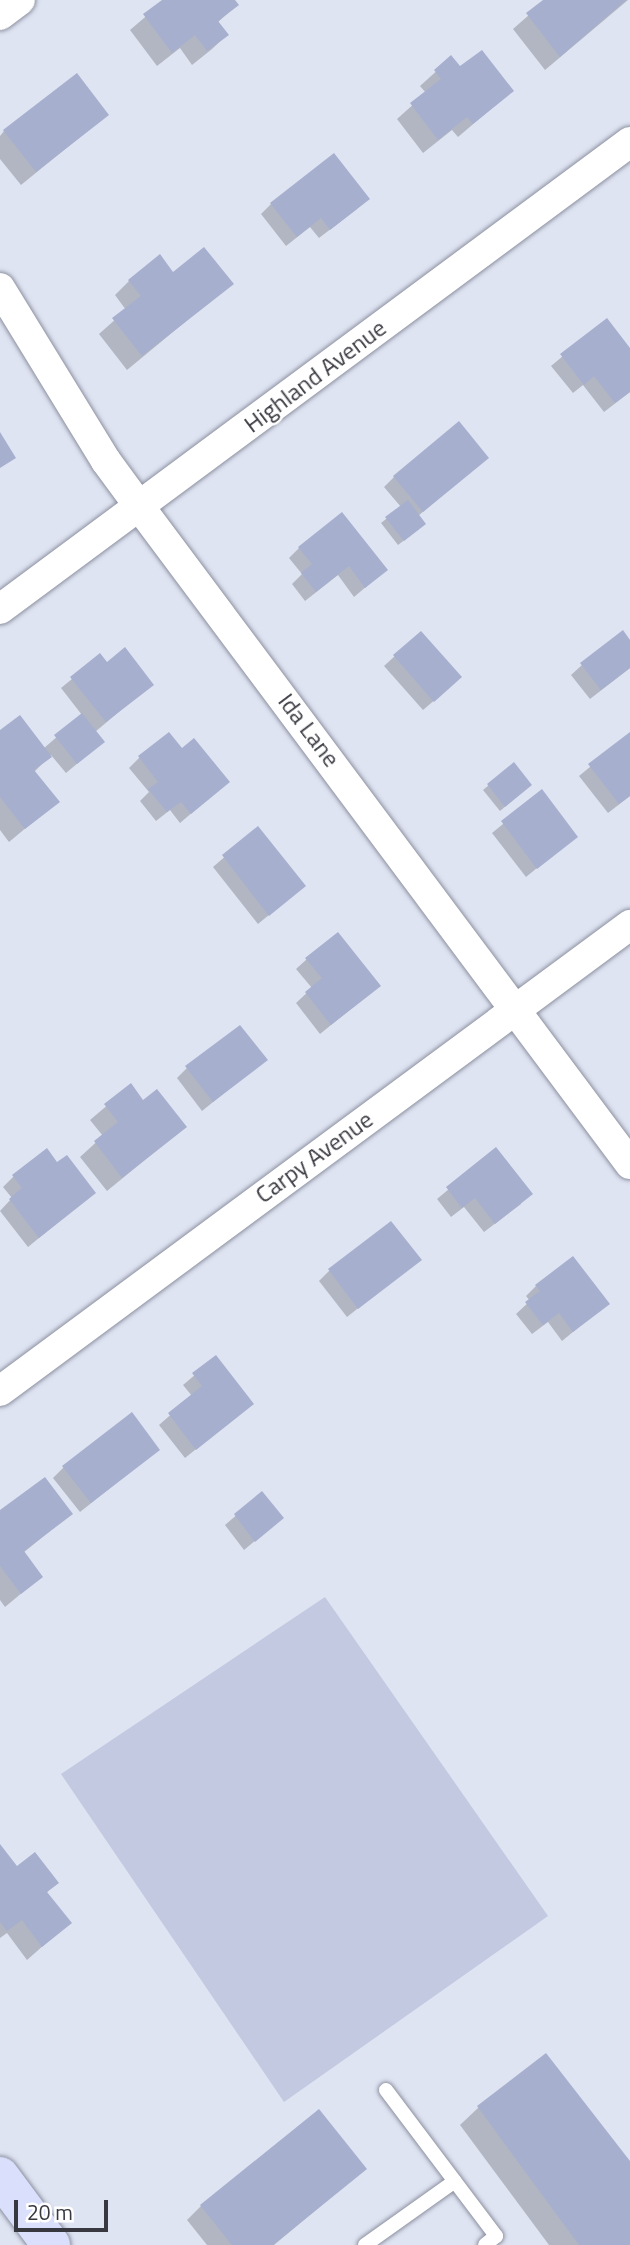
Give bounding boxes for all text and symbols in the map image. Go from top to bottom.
street label: Highland Avenue [238,313,392,439]
street label: Ida Lane [272,688,346,772]
street label: Carpy Avenue [250,1105,378,1209]
scale bar [18,2186,112,2230]
text: 20 m [27,2196,73,2228]

